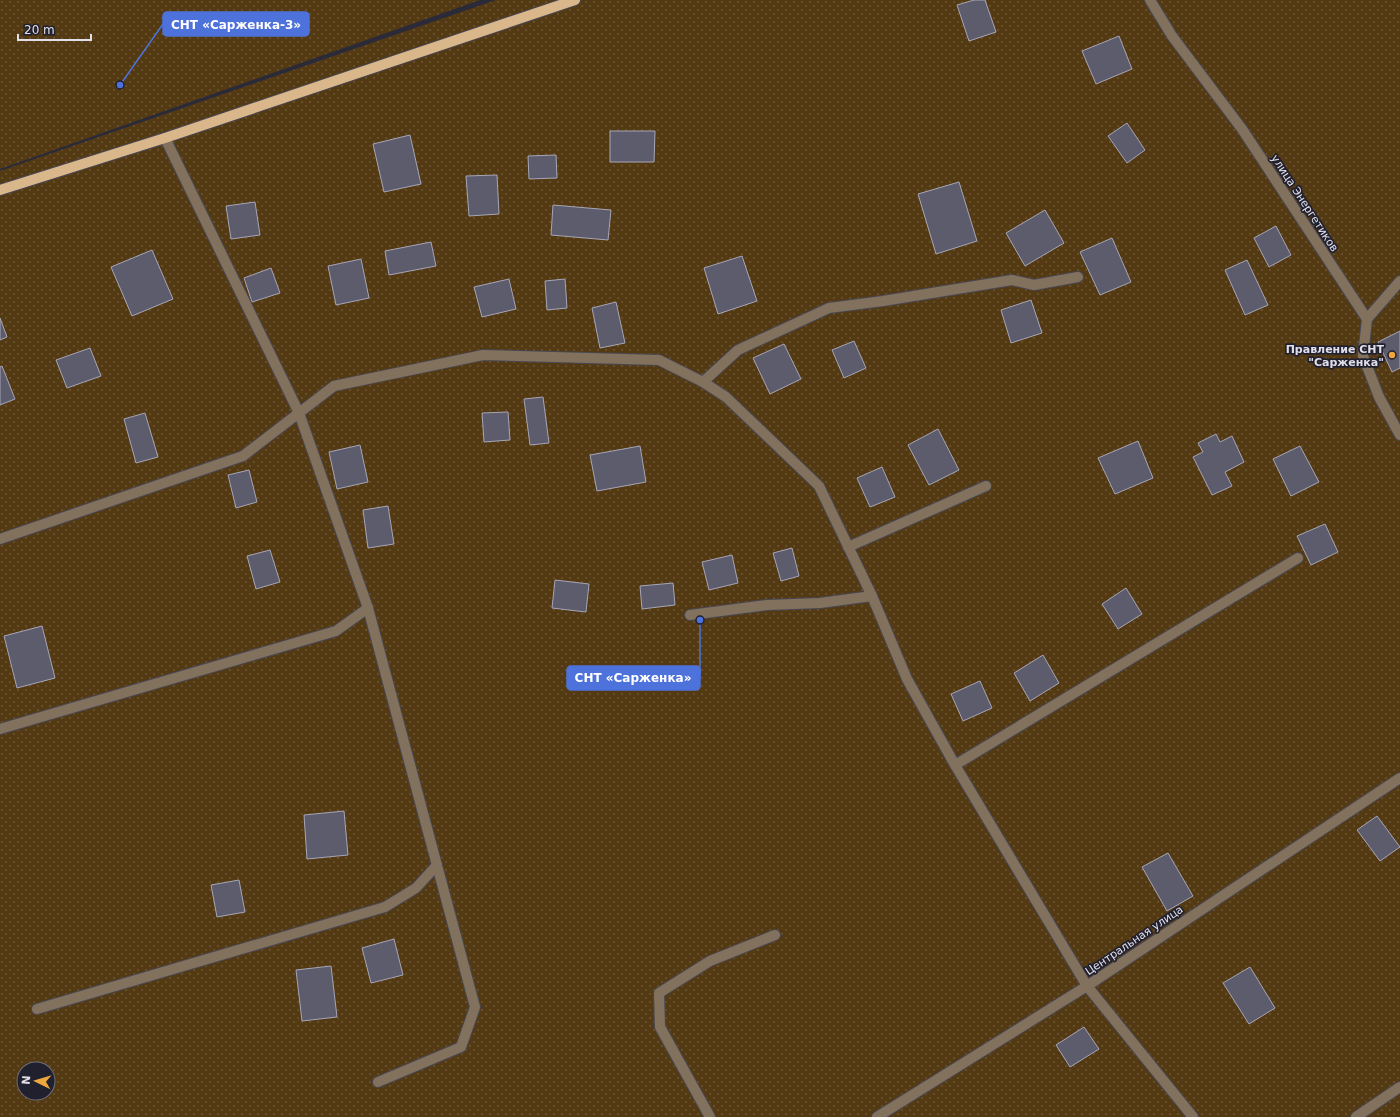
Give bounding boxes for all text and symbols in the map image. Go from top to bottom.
callout: СНТ «Сарженка-3» [163,12,309,36]
scale bar [18,16,91,42]
text: СНТ «Сарженка-3» [171,18,301,32]
text: 20 m [24,23,55,37]
street label: улица Энергетиков [1268,152,1341,254]
place label: Правление СНТ "Сарженка" [1286,343,1384,369]
marker: Правление СНТ "Сарженка" [1387,350,1397,360]
callout: СНТ «Сарженка» [567,666,700,690]
text: СНТ «Сарженка» [575,671,691,685]
street label: Центральная улица [1083,903,1186,978]
north arrow [16,1061,56,1101]
text: N [20,1075,33,1085]

